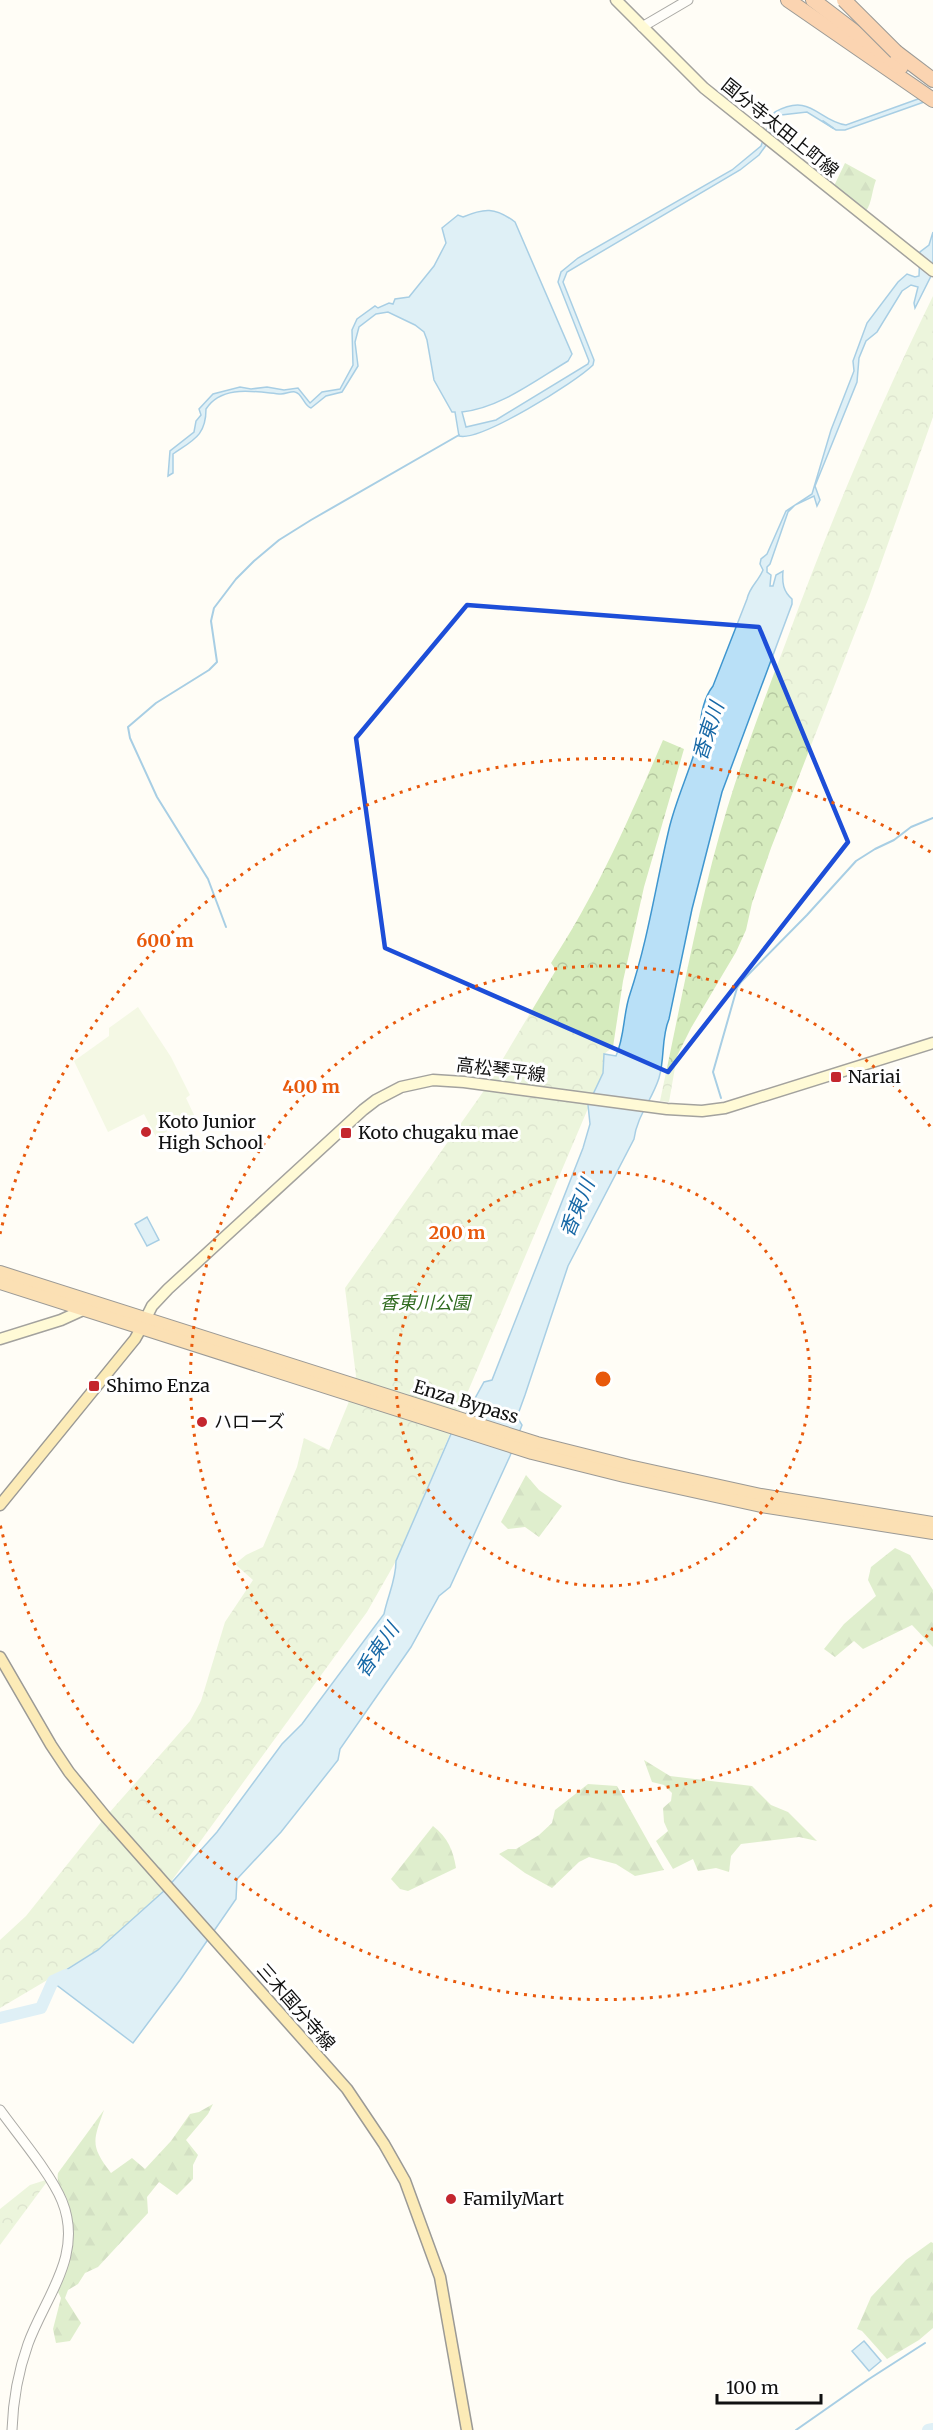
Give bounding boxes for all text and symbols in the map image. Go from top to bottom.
street label: 国分寺太田上町線 [717,73,844,182]
water label: 香東川 [686,697,729,763]
text: 600 m [136,929,194,952]
street label: 高松琴平線 [455,1053,547,1086]
place label: Nariai [848,1065,901,1088]
marker: Nariai [829,1070,843,1084]
text: 400 m [282,1075,340,1098]
place label: Koto Junior High School [158,1110,264,1154]
place label: Koto chugaku mae [358,1121,518,1144]
marker: Koto Junior High School [139,1125,153,1139]
marker: Koto chugaku mae [339,1126,353,1140]
water label: 香東川 [554,1173,600,1240]
text: 200 m [429,1221,485,1244]
park label: 香東川公園 [380,1291,473,1314]
centre of rings [593,1369,613,1389]
place label: Shimo Enza [106,1374,210,1397]
street label: Enza Bypass [411,1375,522,1428]
marker: Shimo Enza [87,1379,101,1393]
place label: ハローズ [214,1410,285,1433]
marker: ハローズ [195,1415,209,1429]
water label: 香東川 [349,1616,405,1682]
street label: 三木国分寺線 [252,1958,340,2055]
place label: FamilyMart [463,2187,564,2210]
marker: FamilyMart [444,2192,458,2206]
scale bar [717,2367,820,2405]
text: 100 m [726,2376,779,2399]

